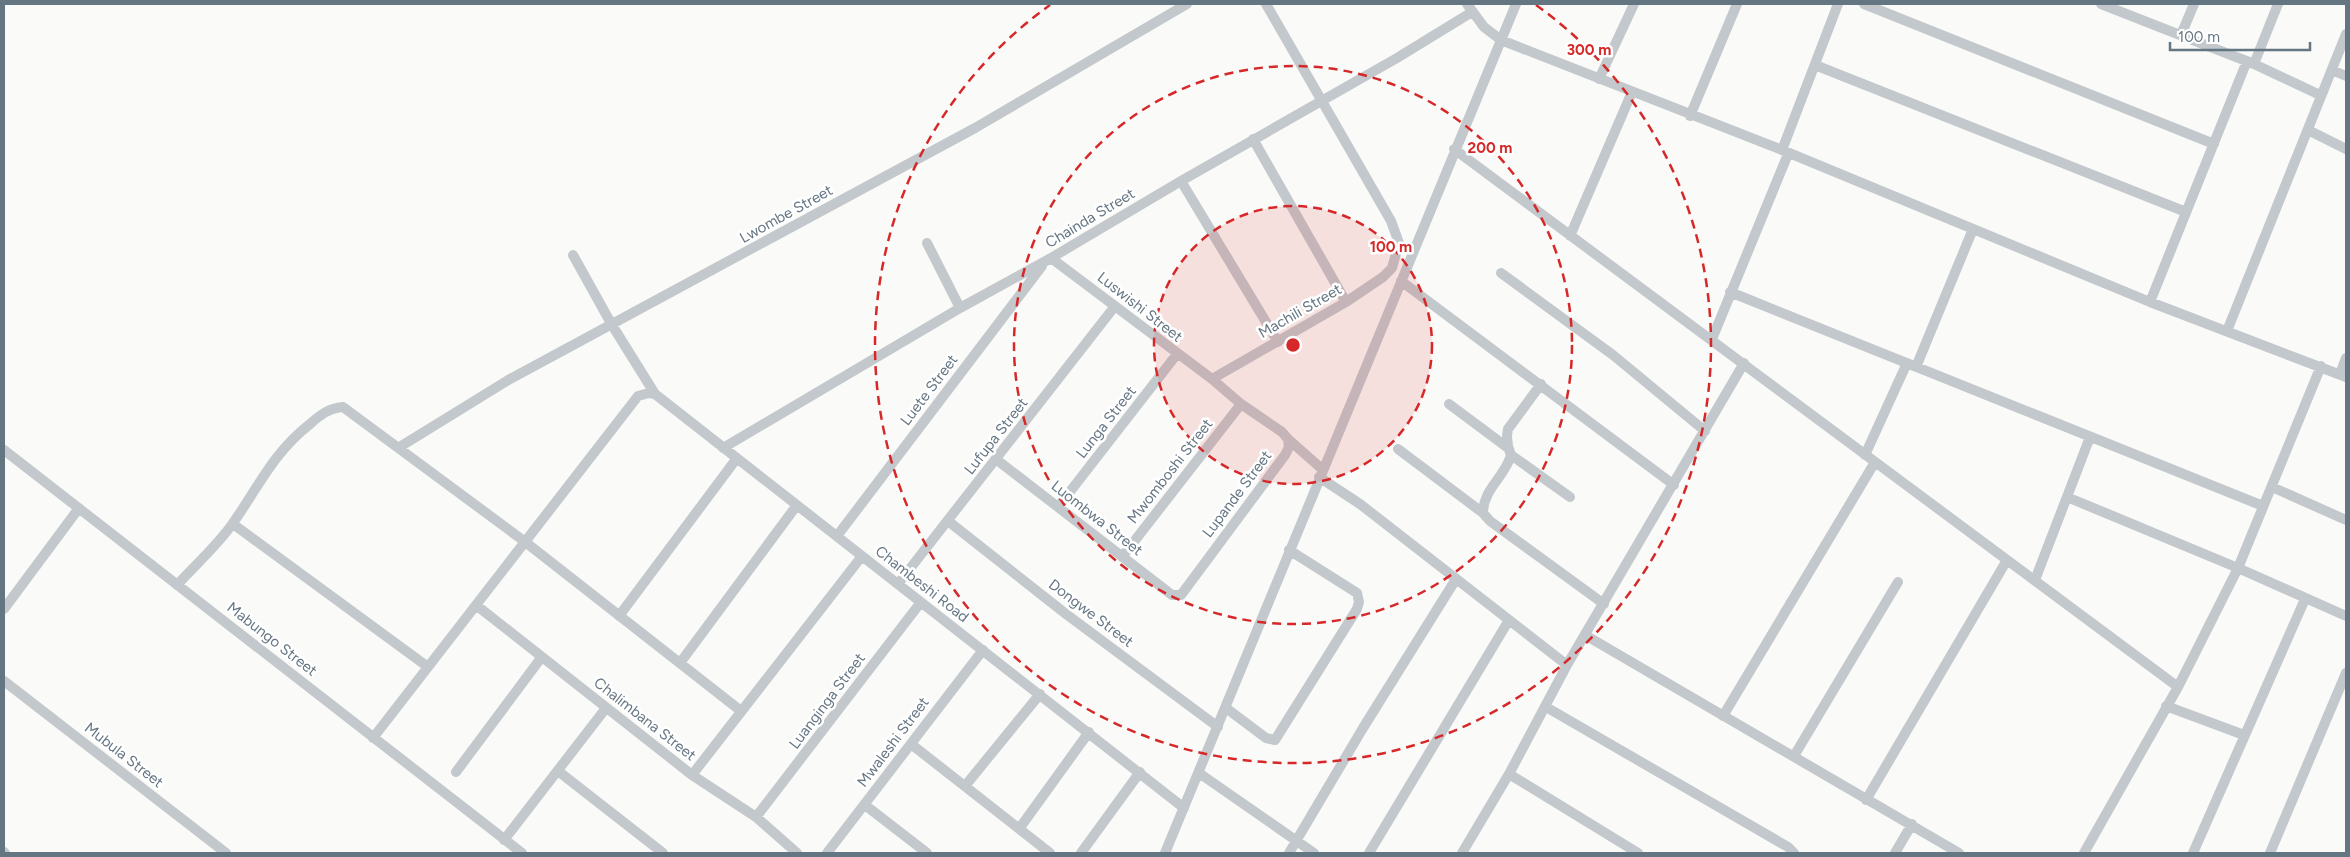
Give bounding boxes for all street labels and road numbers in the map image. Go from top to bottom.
street label: Lwombe Street [736,181,836,247]
street label: Chainda Street [1042,184,1138,252]
street label: Luswishi Street [1094,268,1186,346]
street label: Machili Street [1255,280,1345,342]
street label: Luete Street [897,351,962,429]
street label: Lunga Street [1072,382,1140,462]
street label: Lufupa Street [960,394,1032,478]
street label: Mwomboshi Street [1124,415,1217,527]
street label: Lupande Street [1199,447,1276,541]
street label: Luombwa Street [1048,477,1147,560]
street label: Chambeshi Road [872,542,972,626]
street label: Dongwe Street [1045,575,1137,651]
street label: Mabungo Street [223,598,321,680]
street label: Luanginga Street [785,649,869,752]
street label: Chalimbana Street [590,674,700,765]
street label: Mwaleshi Street [853,693,933,791]
street label: Mubula Street [81,719,167,791]

